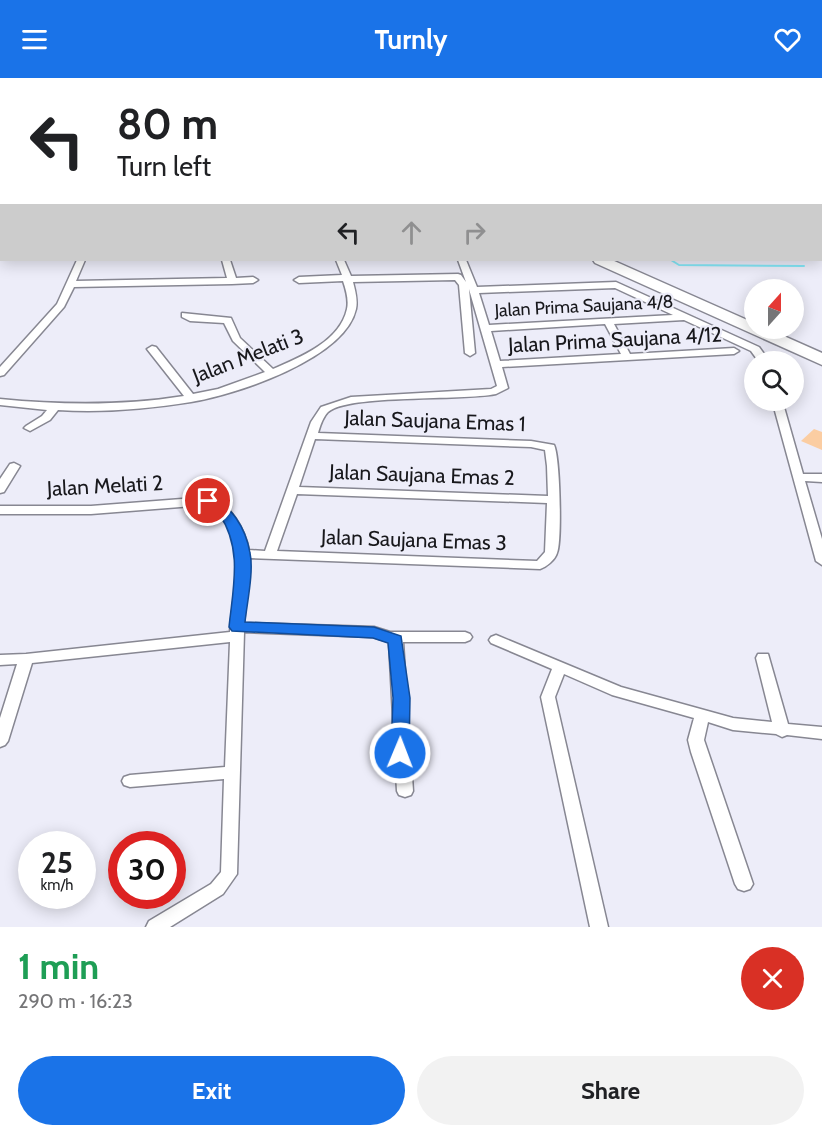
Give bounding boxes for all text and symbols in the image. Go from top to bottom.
icon: menu [18,23,51,56]
text: Turnly [375,23,447,56]
icon: heart [771,23,804,56]
text: 80 m [117,98,218,150]
icon: left [18,102,96,180]
text: Turn left [117,150,211,183]
icon: left [332,216,365,249]
icon: ahead [395,216,428,249]
icon: right [458,216,491,249]
north arrow [744,279,804,339]
map controls [744,279,804,411]
street label: Jalan Prima Saujana 4/8 [493,290,674,322]
street label: Jalan Prima Saujana 4/12 [506,321,723,359]
street label: Jalan Melati 3 [188,323,307,388]
button: search [744,351,804,411]
street label: Jalan Saujana Emas 1 [343,405,526,437]
street label: Jalan Saujana Emas 2 [328,459,515,491]
street label: Jalan Melati 2 [45,470,164,501]
pin [182,475,233,526]
icon: arrive [191,484,224,517]
street label: Jalan Saujana Emas 3 [320,524,507,556]
position arrow [368,721,432,785]
speed limit sign: 30 [108,831,186,909]
text: 25 [41,844,73,881]
text: km/h [41,876,73,894]
text: 1 min [18,944,99,988]
button: close [741,947,804,1010]
text: 290 m · 16:23 [18,989,133,1013]
button: Exit [18,1056,405,1125]
button: Share [417,1056,804,1125]

